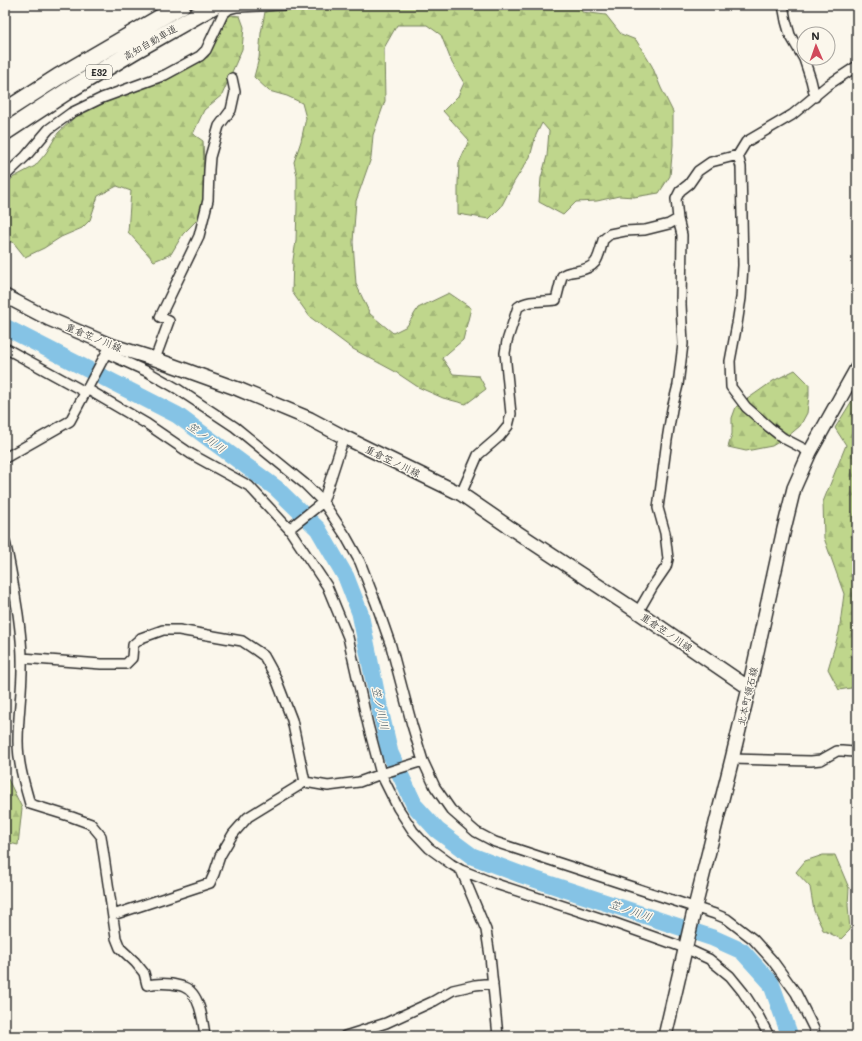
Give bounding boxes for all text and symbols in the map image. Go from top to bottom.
street label: 高知自動車道 [121,21,179,63]
north arrow [796,26,836,66]
text: N [811,28,820,43]
road number: E32 [86,65,112,79]
street label: 重倉笠ノ川線 [64,319,124,355]
water label: 笠ノ川川 [185,418,229,456]
street label: 重倉笠ノ川線 [363,442,423,480]
street label: 重倉笠ノ川線 [638,609,696,655]
street label: 北本町領石線 [733,665,761,727]
water label: 笠ノ川川 [369,685,393,731]
water label: 笠ノ川川 [608,896,654,924]

